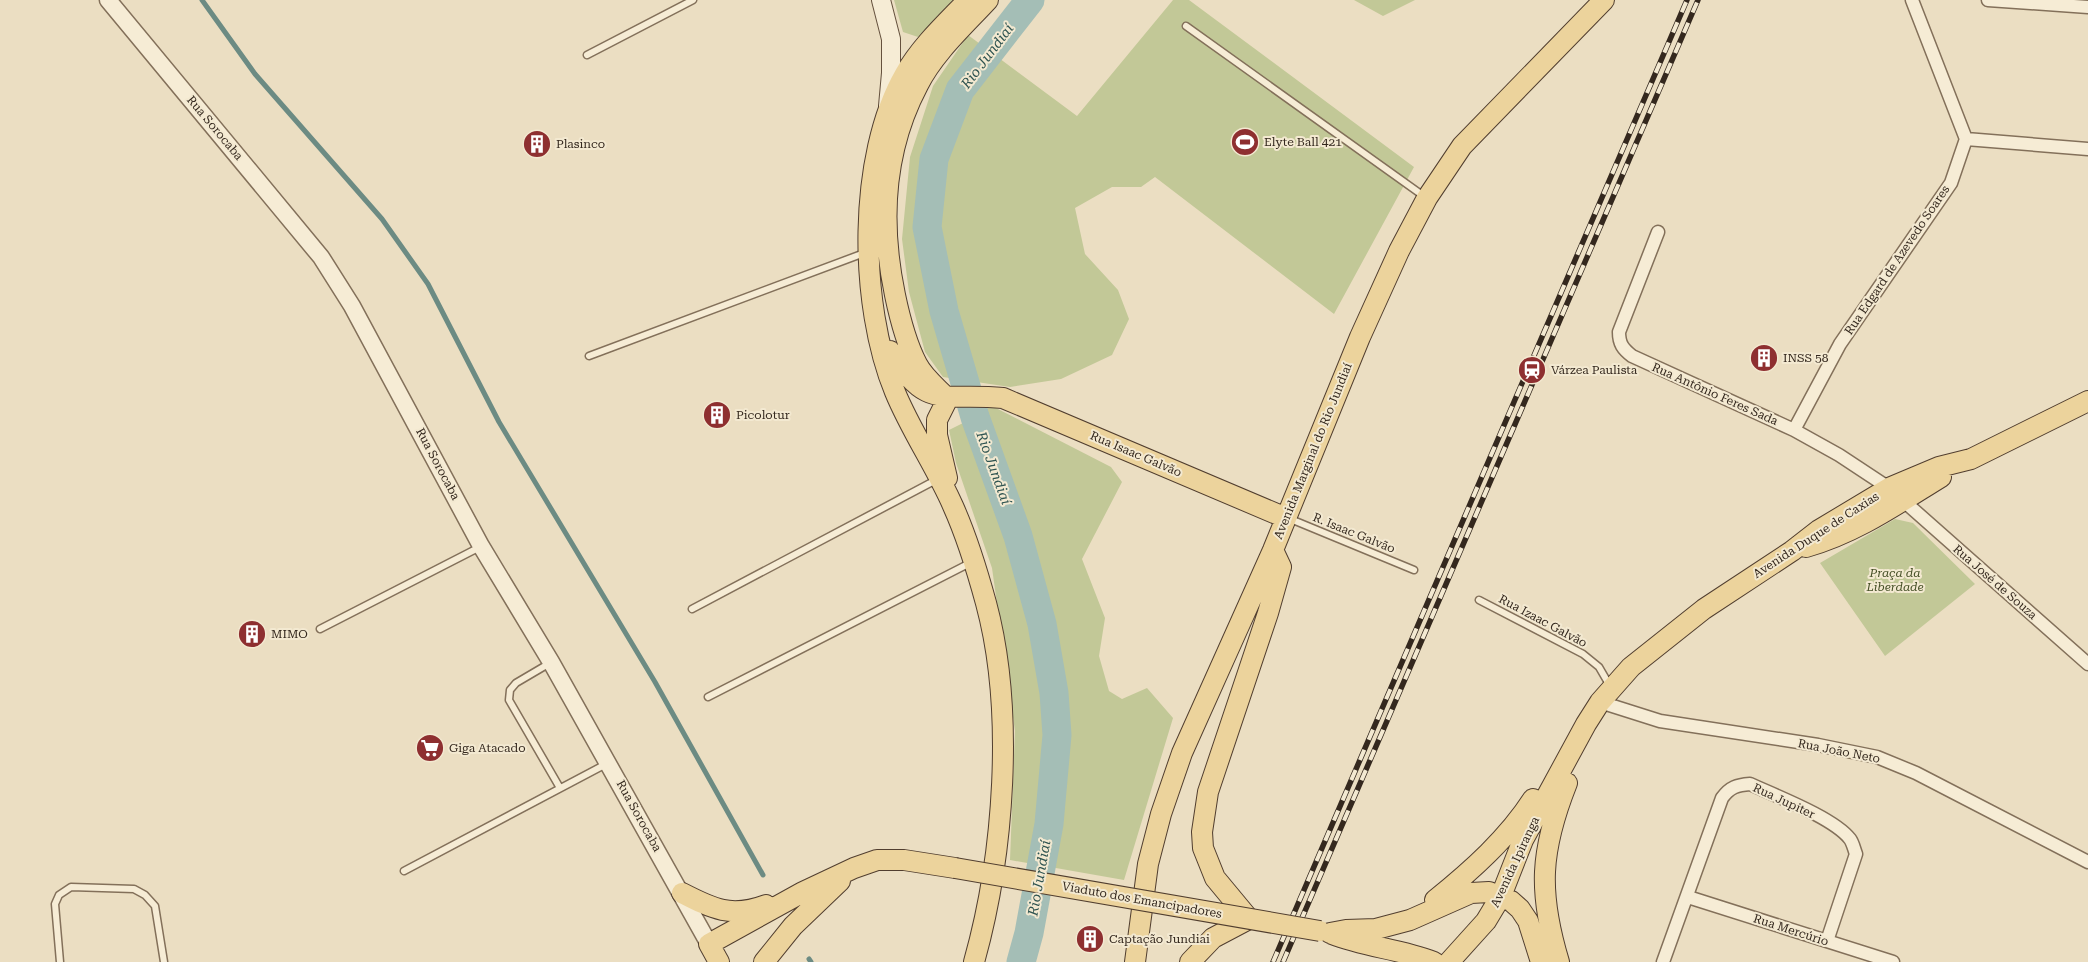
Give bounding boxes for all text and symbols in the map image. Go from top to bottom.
water label: Rio Jundiaí [957,20,1017,92]
street label: Rua Sorocaba [184,93,246,163]
sports icon: Elyte Ball 421 [1230,127,1260,157]
building icon: Plasinco [522,129,552,159]
place label: Elyte Ball 421 [1264,135,1342,149]
place label: Plasinco [556,137,605,151]
street label: Rua Edgard de Azevedo Soares [1842,182,1952,337]
building icon: INSS 58 [1749,343,1779,373]
place label: INSS 58 [1783,351,1829,365]
station icon: Várzea Paulista [1517,355,1547,385]
street label: Rua Antônio Feres Sada [1650,360,1781,428]
street label: Avenida Marginal do Rio Jundiaí [1271,361,1355,541]
place label: Várzea Paulista [1551,363,1638,377]
building icon: Picolotur [702,400,732,430]
place label: Picolotur [736,408,790,422]
street label: Rua Sorocaba [413,426,463,503]
water label: Rio Jundiaí [973,428,1015,507]
street label: Rua Isaac Galvão [1088,428,1184,480]
street label: Avenida Duque de Caxias [1750,489,1882,581]
street label: R. Isaac Galvão [1311,510,1397,556]
street label: Rua José de Souza [1950,542,2040,622]
park label: Praça da Liberdade [1865,566,1924,594]
street label: Rua Izaac Galvão [1496,592,1590,650]
building icon: MIMO [237,619,267,649]
place label: MIMO [271,627,308,641]
supermarket icon: Giga Atacado [415,733,445,763]
street label: Rua João Neto [1797,736,1881,766]
place label: Giga Atacado [449,741,526,755]
street label: Rua Sorocaba [614,778,665,855]
street label: Rua Jupiter [1751,781,1817,821]
street label: Avenida Ipiranga [1488,814,1542,910]
water label: Rio Jundiaí [1024,838,1054,918]
street label: Viaduto dos Emancipadores [1061,879,1223,921]
street label: Rua Mercúrio [1752,911,1830,949]
building icon: Captação Jundiai [1075,924,1105,954]
place label: Captação Jundiai [1109,932,1210,946]

